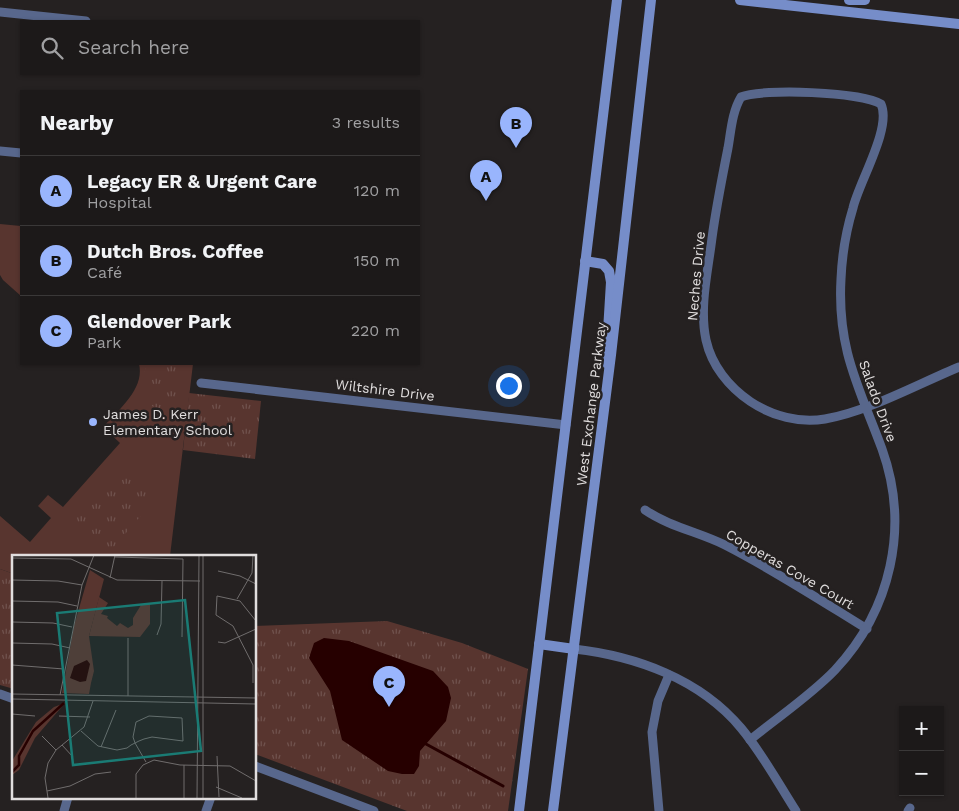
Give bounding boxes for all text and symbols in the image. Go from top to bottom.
search box [20,20,420,75]
icon: search [38,34,66,62]
text: Search here [78,36,189,59]
pin: B [500,107,532,148]
text: Nearby [40,110,113,135]
text: 3 results [332,113,400,132]
pin: A [470,160,502,201]
text: Legacy ER & Urgent Care [87,170,317,193]
text: A [51,181,61,200]
text: 120 m [354,181,400,200]
text: Hospital [87,193,152,212]
street label: Neches Drive [684,231,708,321]
text: Dutch Bros. Coffee [87,240,264,263]
text: B [51,251,61,270]
text: 150 m [354,251,400,270]
text: Café [87,263,122,282]
text: Glendover Park [87,310,231,333]
street label: West Exchange Parkway [573,320,609,487]
text: C [51,321,61,340]
text: 220 m [351,321,400,340]
text: Park [87,333,121,352]
street label: Salado Drive [856,358,900,444]
your location [496,373,522,399]
street label: Wiltshire Drive [334,376,436,404]
place label: James D. Kerr Elementary School [103,406,233,438]
marker: James D. Kerr Elementary School [87,416,99,428]
street label: Copperas Cove Court [723,526,857,612]
inset map [12,555,256,798]
pin: C [373,666,405,707]
map controls [899,706,944,796]
button: + [899,706,944,751]
button: − [899,751,944,796]

